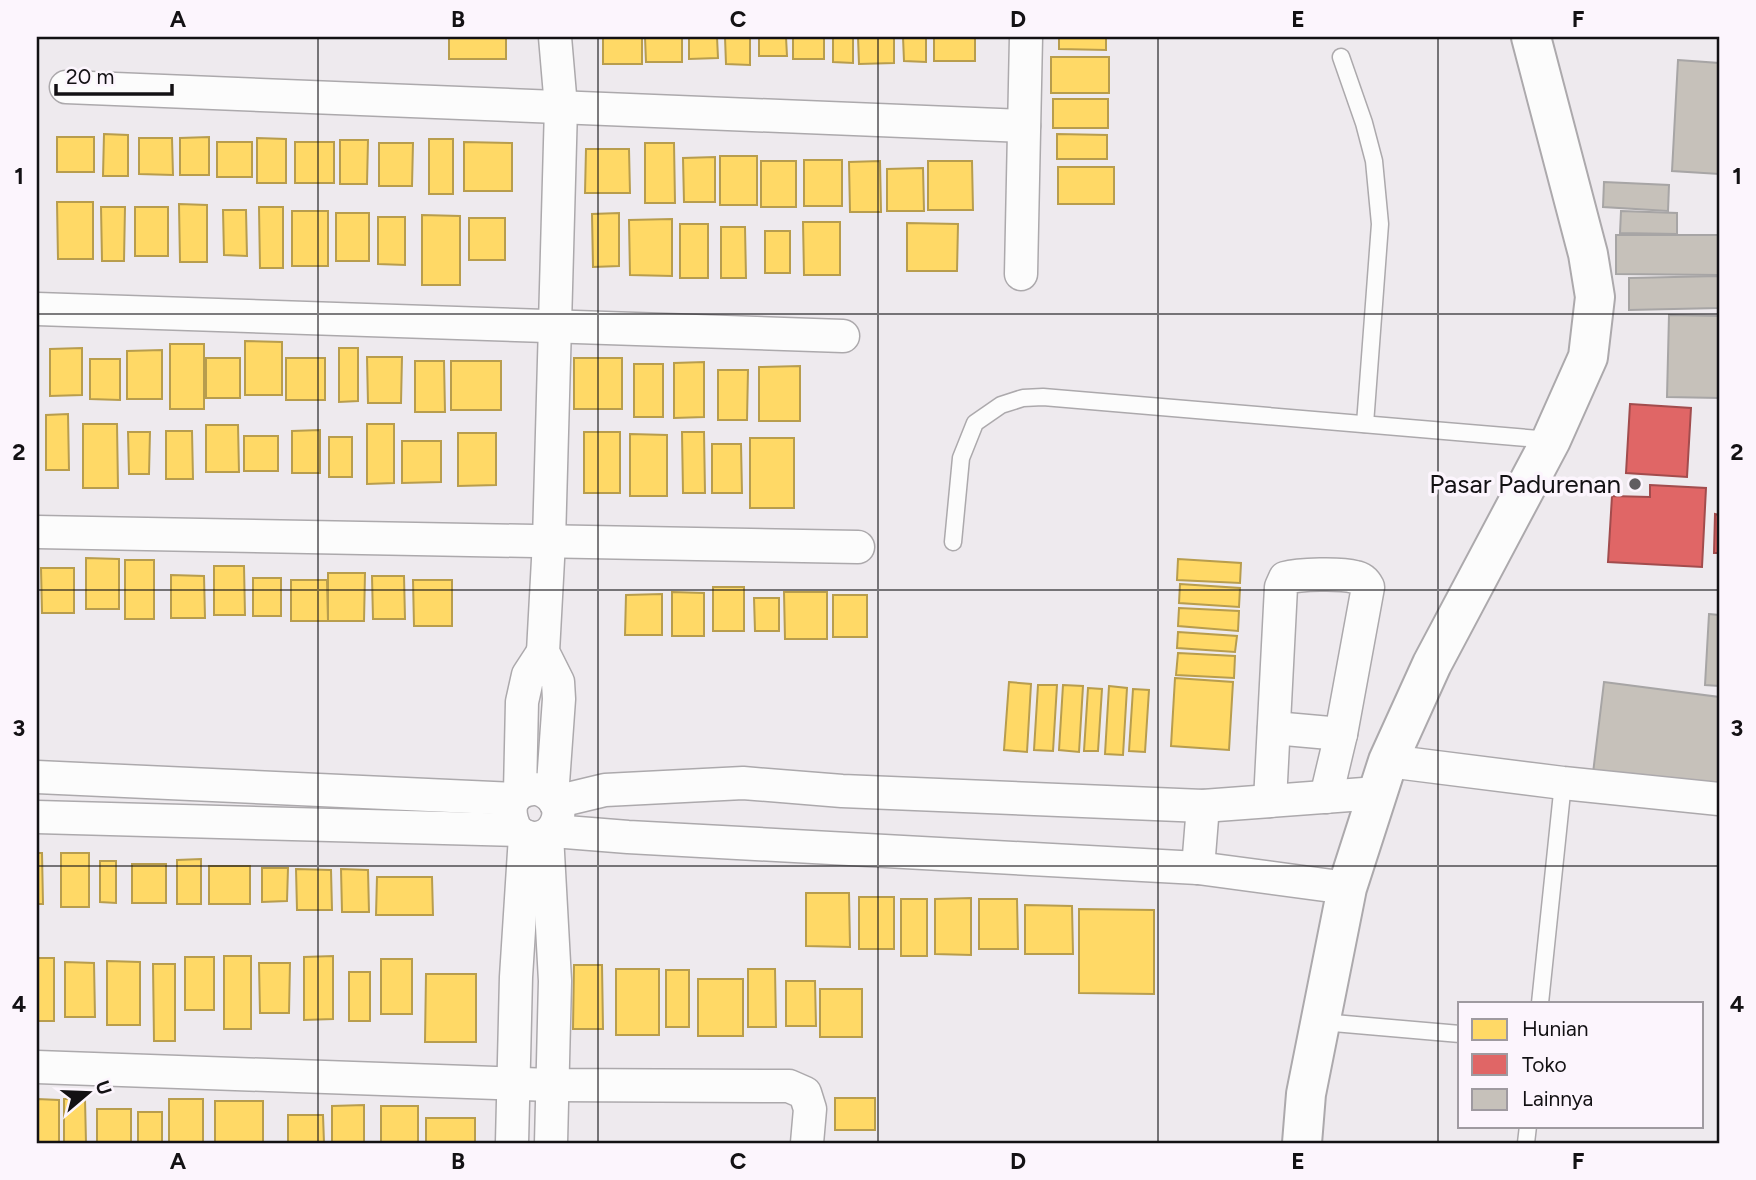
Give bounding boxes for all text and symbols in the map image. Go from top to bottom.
text: A [170,5,187,33]
text: B [451,5,465,33]
text: C [730,5,747,33]
text: D [1010,5,1026,33]
text: E [1291,5,1305,33]
text: F [1572,5,1585,33]
scale bar [56,52,172,96]
text: 20 m [66,64,114,89]
text: 1 [14,162,24,190]
text: 1 [1732,162,1742,190]
text: 2 [12,438,26,466]
text: 2 [1730,438,1744,466]
place label: Pasar Padurenan [1429,468,1621,500]
marker: Pasar Padurenan [1627,476,1643,492]
text: 3 [13,714,25,742]
text: 3 [1731,714,1743,742]
text: 4 [12,990,26,1018]
text: 4 [1730,990,1744,1018]
legend [1458,1002,1704,1128]
text: Hunian [1522,1016,1589,1041]
text: Toko [1522,1052,1567,1077]
north arrow [52,1058,122,1128]
text: U [91,1078,117,1098]
text: Lainnya [1522,1086,1593,1111]
text: A [170,1147,187,1175]
text: B [451,1147,465,1175]
text: C [730,1147,747,1175]
text: D [1010,1147,1026,1175]
text: E [1291,1147,1305,1175]
text: F [1572,1147,1585,1175]

